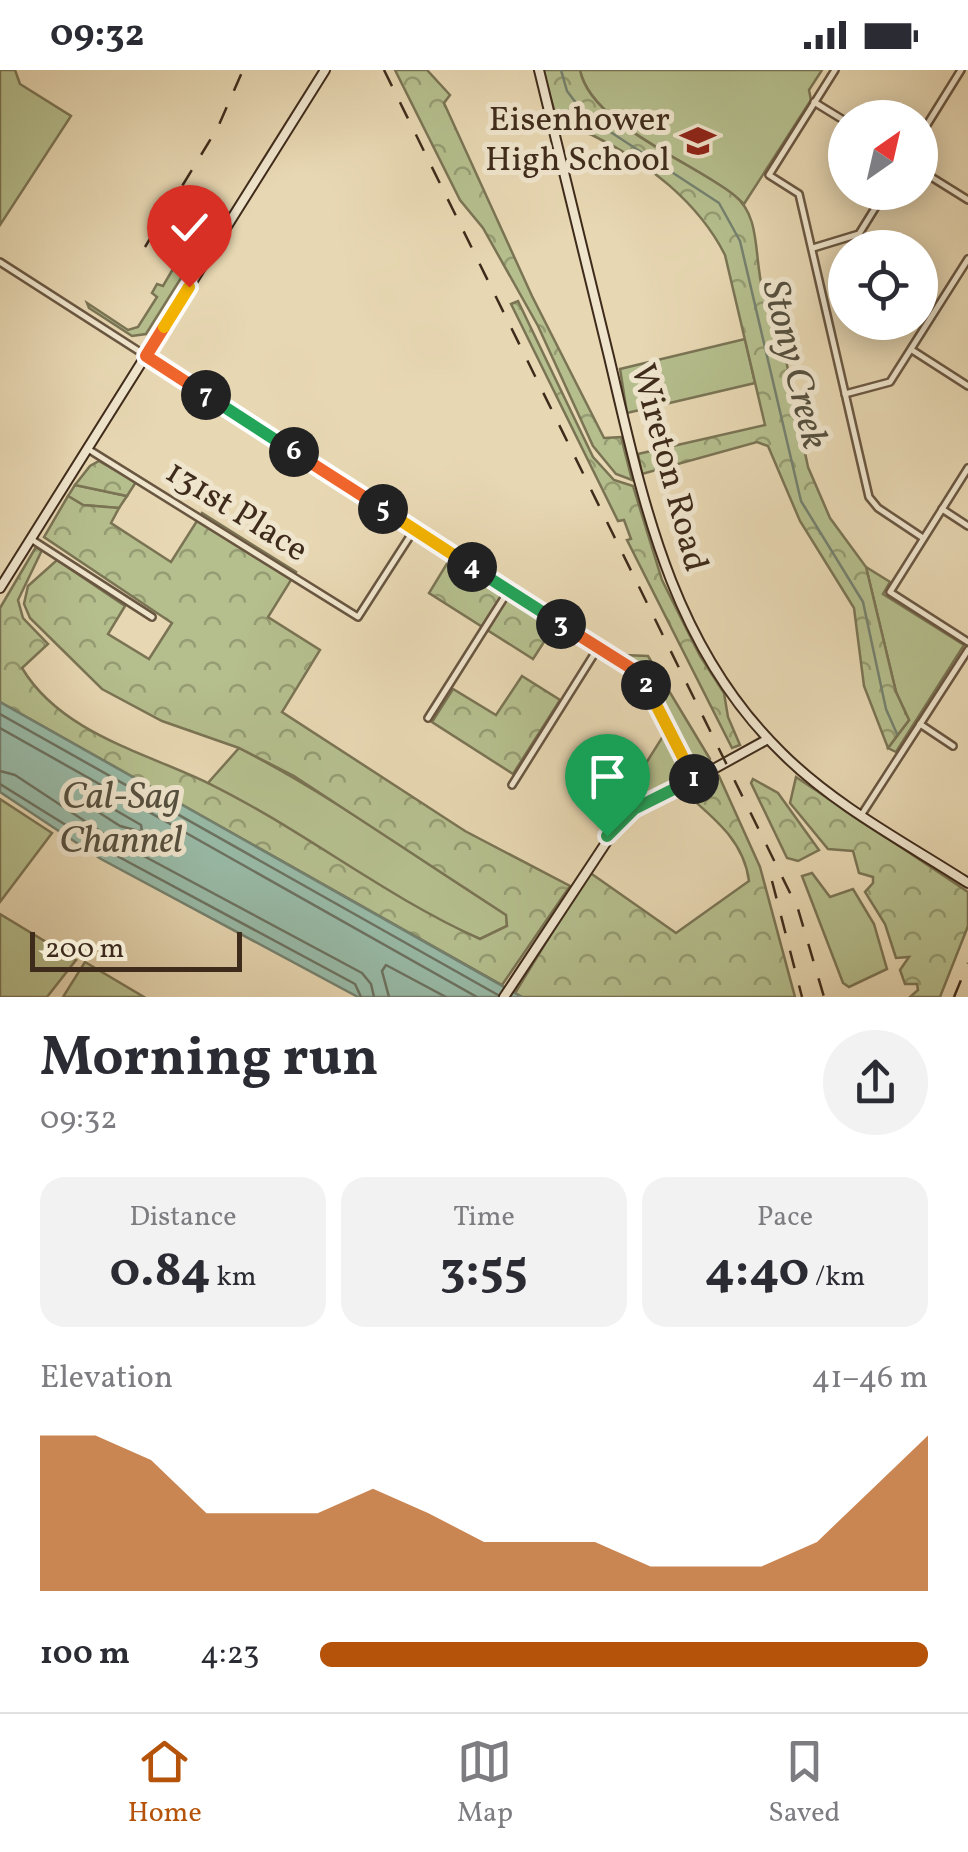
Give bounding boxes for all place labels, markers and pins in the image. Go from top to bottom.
place label: Eisenhower High School [485,97,670,185]
school or university icon: Eisenhower High School [679,122,717,160]
pin [147,185,232,288]
pin: 7 [181,370,231,420]
pin: 6 [269,427,319,477]
pin: 5 [358,484,408,534]
pin: 4 [447,542,497,592]
pin: 3 [536,599,586,649]
pin: 2 [621,660,671,710]
pin [565,734,650,837]
pin: 1 [669,754,719,804]

